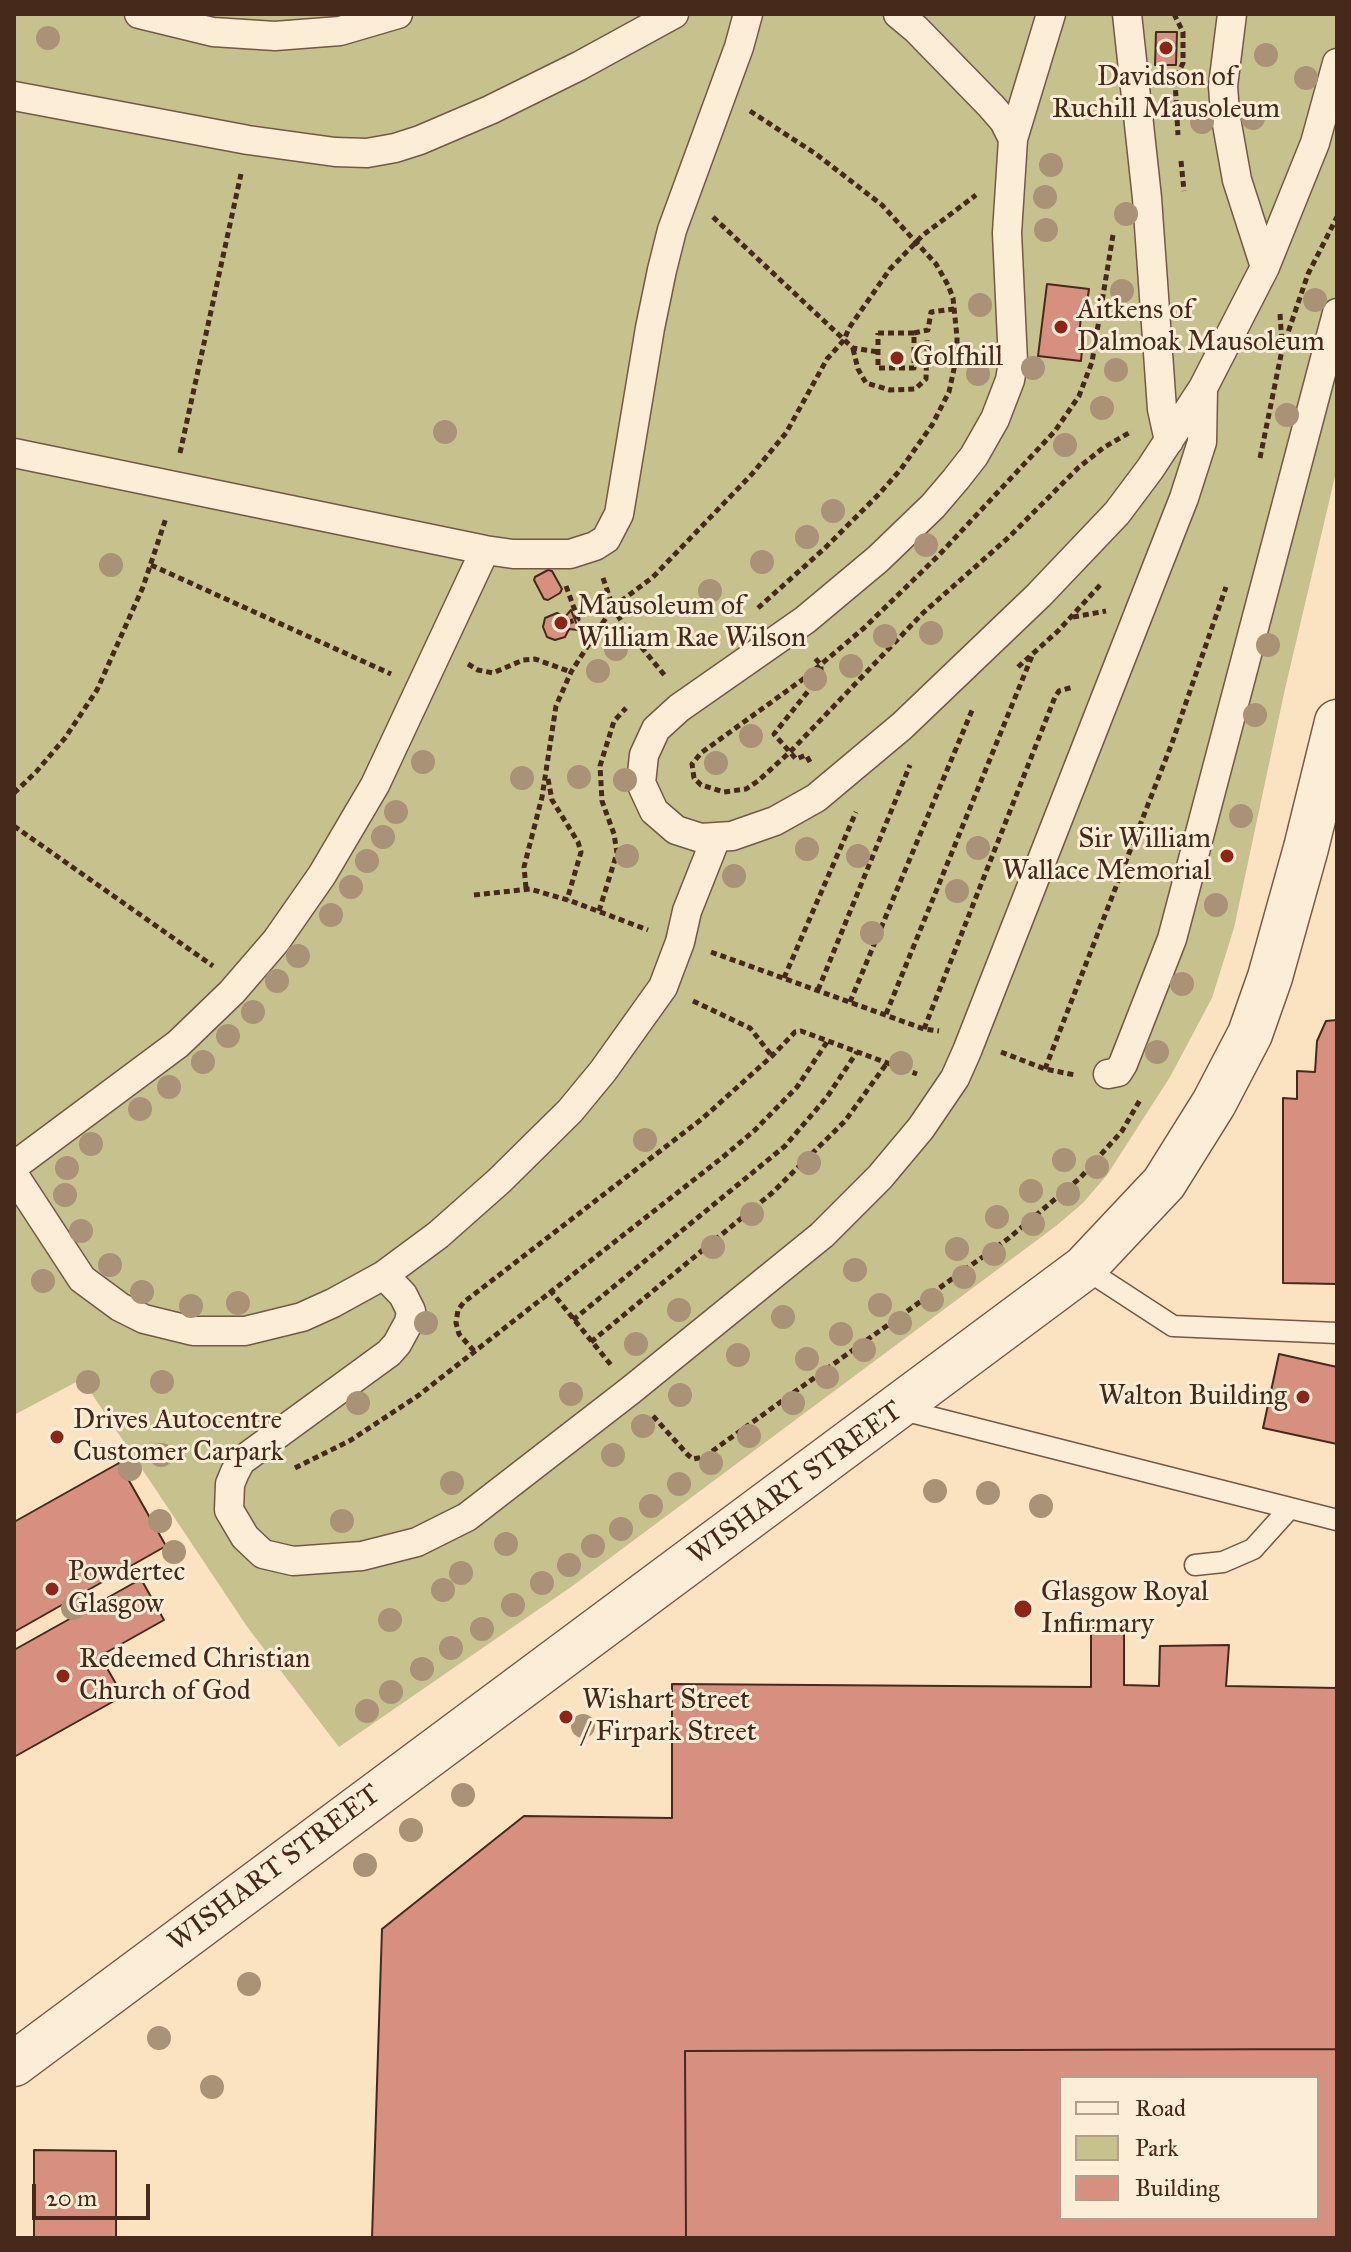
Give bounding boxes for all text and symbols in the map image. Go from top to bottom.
marker: Davidson of Ruchill Mausoleum [1157,39,1175,57]
place label: Davidson of Ruchill Mausoleum [1052,61,1280,127]
place label: Aitkens of Dalmoak Mausoleum [1077,294,1325,360]
marker: Aitkens of Dalmoak Mausoleum [1052,318,1070,336]
place label: Golfhill [913,341,1003,375]
marker: Golfhill [888,349,906,367]
place label: Mausoleum of William Rae Wilson [577,590,806,656]
marker: Mausoleum of William Rae Wilson [552,614,570,632]
place label: Sir William Wallace Memorial [1002,823,1211,889]
marker: Sir William Wallace Memorial [1218,847,1236,865]
place label: Walton Building [1098,1380,1287,1414]
marker: Walton Building [1294,1388,1312,1406]
street label: WISHART STREET [682,1395,910,1573]
place label: Drives Autocentre Customer Carpark [73,1404,284,1470]
marker: Drives Autocentre Customer Carpark [48,1428,66,1446]
place label: Powdertec Glasgow [68,1556,185,1622]
place label: Glasgow Royal Infirmary [1041,1576,1209,1642]
marker: Powdertec Glasgow [43,1580,61,1598]
marker: Glasgow Royal Infirmary [1012,1598,1034,1620]
place label: Redeemed Christian Church of God [79,1643,310,1709]
marker: Redeemed Christian Church of God [54,1667,72,1685]
place label: Wishart Street / Firpark Street [582,1684,757,1750]
marker: Wishart Street / Firpark Street [557,1708,575,1726]
street label: WISHART STREET [162,1778,388,1960]
legend [1059,2076,1319,2220]
text: Road [1135,2093,1186,2123]
text: Park [1135,2133,1178,2163]
scale bar [36,2168,154,2218]
text: Building [1135,2173,1220,2203]
text: 20 m [46,2183,97,2213]

